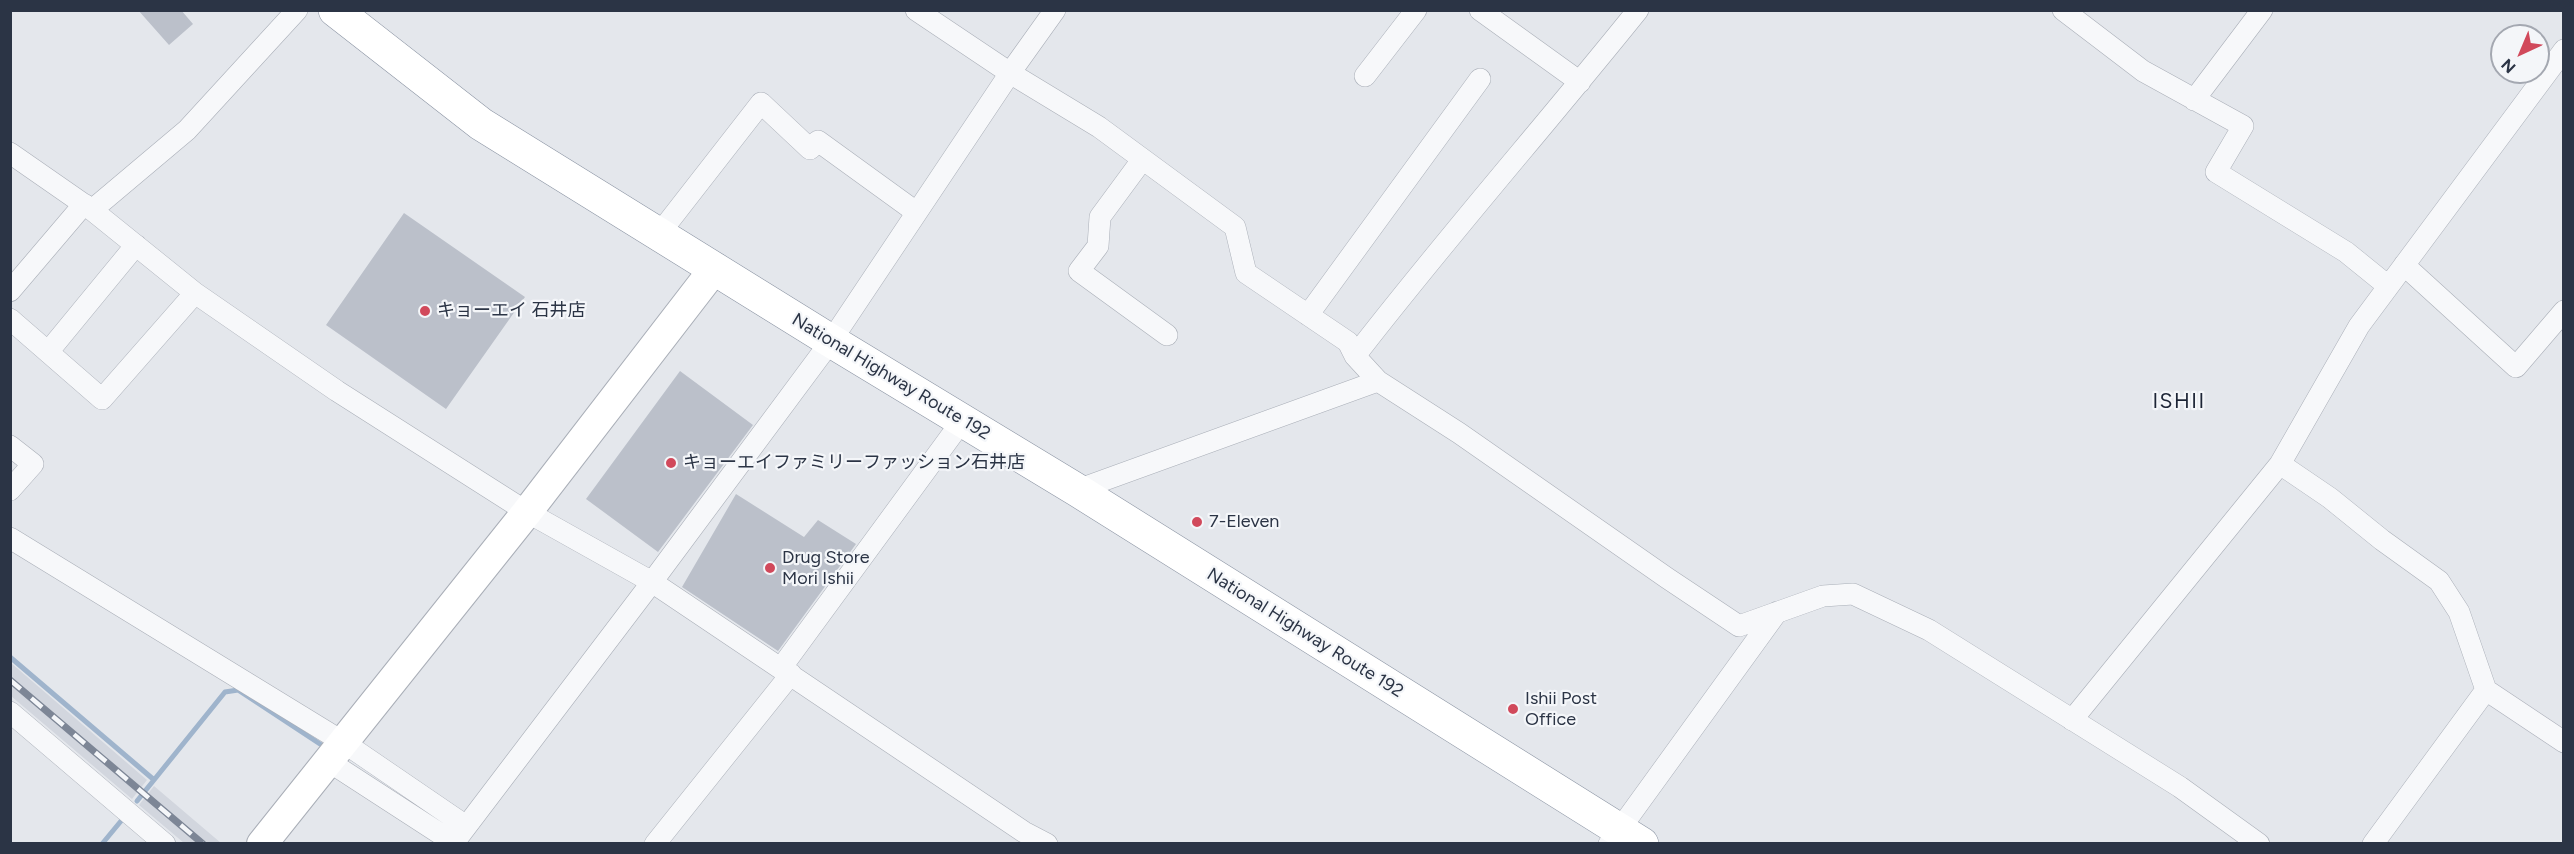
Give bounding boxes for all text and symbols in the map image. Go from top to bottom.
north arrow [2490,24,2550,84]
text: N [2497,55,2520,77]
place label: キョーエイ 石井店 [437,300,585,322]
marker: キョーエイ 石井店 [418,304,432,318]
street label: National Highway Route 192 [788,309,994,445]
district label: ISHII [2152,389,2206,415]
place label: キョーエイファミリーファッション石井店 [683,452,1025,474]
marker: キョーエイファミリーファッション石井店 [664,456,678,470]
place label: 7-Eleven [1209,511,1279,533]
marker: 7-Eleven [1190,515,1204,529]
place label: Drug Store Mori Ishii [782,547,870,590]
marker: Drug Store Mori Ishii [763,561,777,575]
street label: National Highway Route 192 [1203,564,1407,702]
place label: Ishii Post Office [1525,688,1597,730]
marker: Ishii Post Office [1506,702,1520,716]

